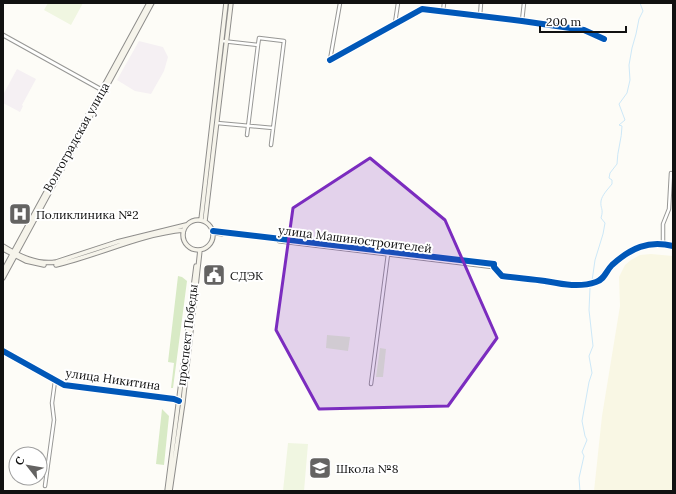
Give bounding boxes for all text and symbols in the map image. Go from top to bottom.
scale bar [540,8,626,34]
text: 200 m [546,14,582,29]
street label: Волгоградская улица [40,80,112,194]
hospital icon: Поликлиника №2 [7,201,33,227]
place label: Поликлиника №2 [36,207,139,222]
street label: улица Машиностроителей [277,222,433,256]
public building icon: СДЭК [201,262,227,288]
place label: СДЭК [230,268,264,283]
street label: проспект Победы [173,283,201,387]
street label: улица Никитина [65,365,161,393]
north arrow [8,446,48,486]
text: С [11,454,28,468]
school or university icon: Школа №8 [307,455,333,481]
place label: Школа №8 [336,461,399,476]

